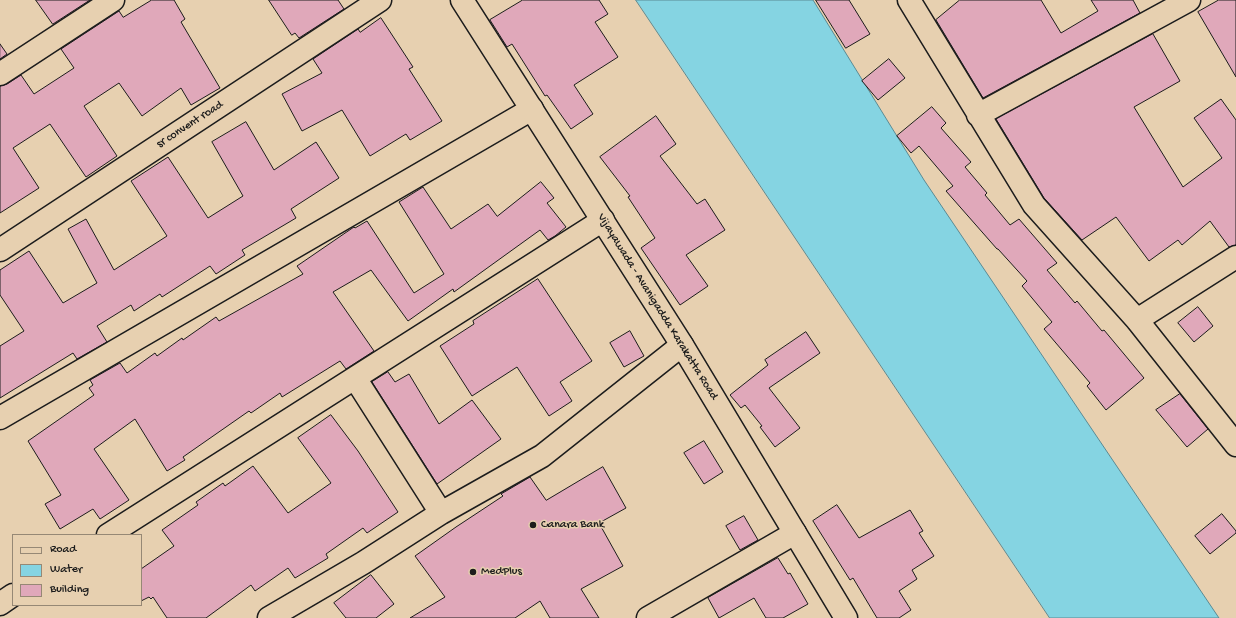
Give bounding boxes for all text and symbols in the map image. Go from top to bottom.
street label: sr convent road [154,98,226,152]
street label: Vijayawada - Avanigadda Karakatta Road [593,211,721,403]
place label: Canara Bank [541,518,604,532]
marker: Canara Bank [528,520,538,530]
legend [12,534,142,606]
text: Road [50,543,76,557]
text: Water [50,563,82,577]
place label: MedPlus [481,565,522,579]
marker: MedPlus [468,567,478,577]
text: Building [50,583,89,597]

